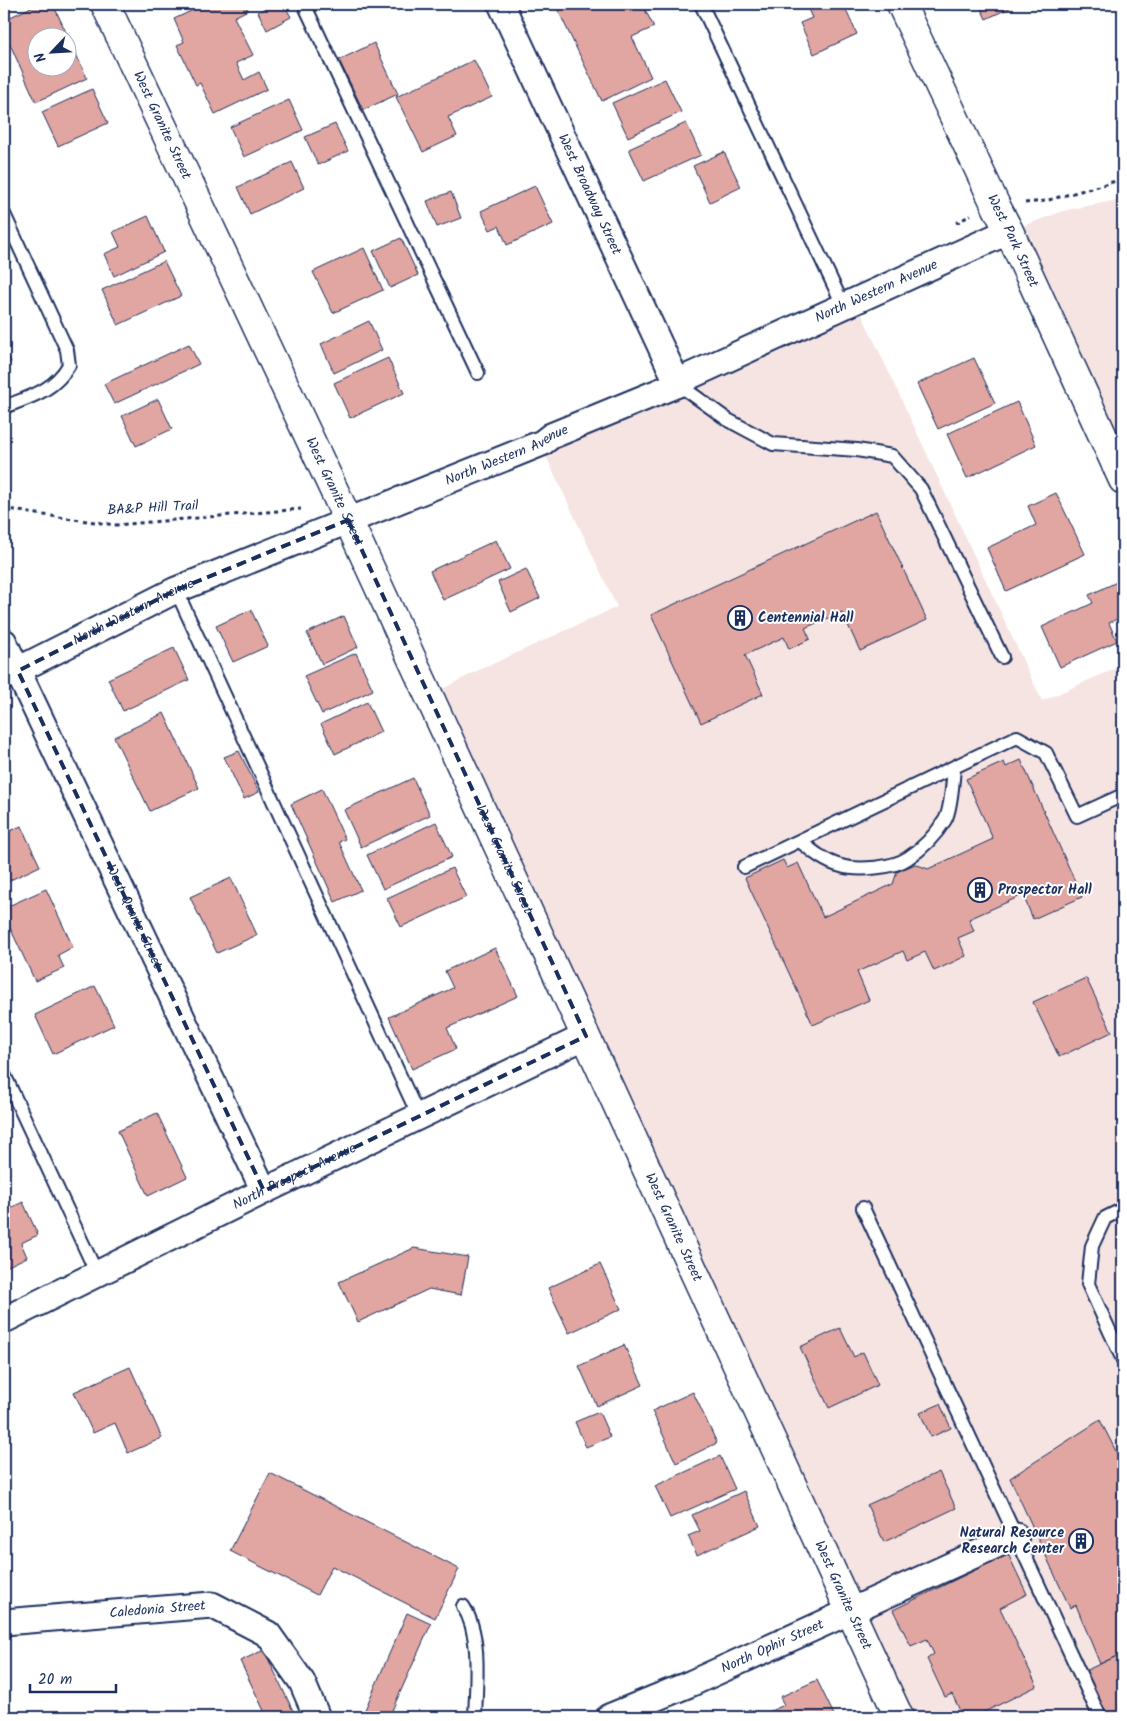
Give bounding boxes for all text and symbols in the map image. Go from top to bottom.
north arrow [28,28,78,78]
text: N [29,48,53,66]
street label: West Granite Street [127,67,197,184]
street label: West Broadway Street [552,130,628,259]
street label: West Park Street [981,191,1045,292]
street label: North Western Avenue [811,253,942,329]
street label: North Western Avenue [442,419,572,492]
street label: West Granite Street [300,434,370,550]
street label: BA&P Hill Trail [107,495,200,521]
street label: North Western Avenue [69,573,198,651]
building icon: Centennial Hall [727,605,753,631]
place label: Centennial Hall [758,607,854,629]
street label: West Granite Street [470,801,539,918]
street label: West Quartz Street [100,861,169,973]
building icon: Prospector Hall [967,877,993,903]
place label: Prospector Hall [998,879,1092,901]
street label: North Prospect Avenue [229,1137,361,1216]
street label: West Granite Street [639,1169,708,1286]
place label: Natural Resource Research Center [960,1522,1065,1560]
building icon: Natural Resource Research Center [1068,1528,1094,1554]
street label: West Granite Street [808,1537,878,1654]
street label: Caledonia Street [108,1595,207,1624]
street label: North Ophir Street [717,1613,828,1679]
scale bar [30,1661,116,1693]
text: 20 m [38,1668,72,1692]

